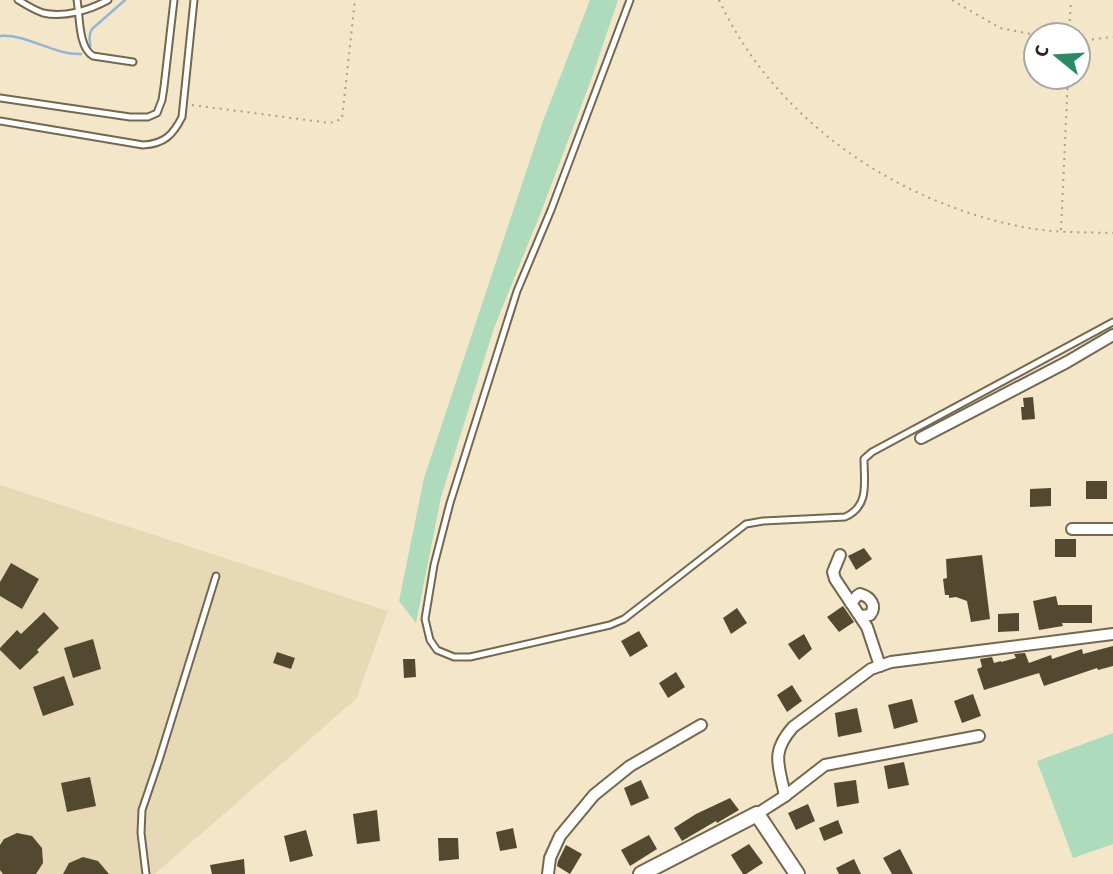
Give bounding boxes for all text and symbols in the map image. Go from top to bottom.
north arrow [1022,21,1092,91]
text: С [1028,42,1057,61]

